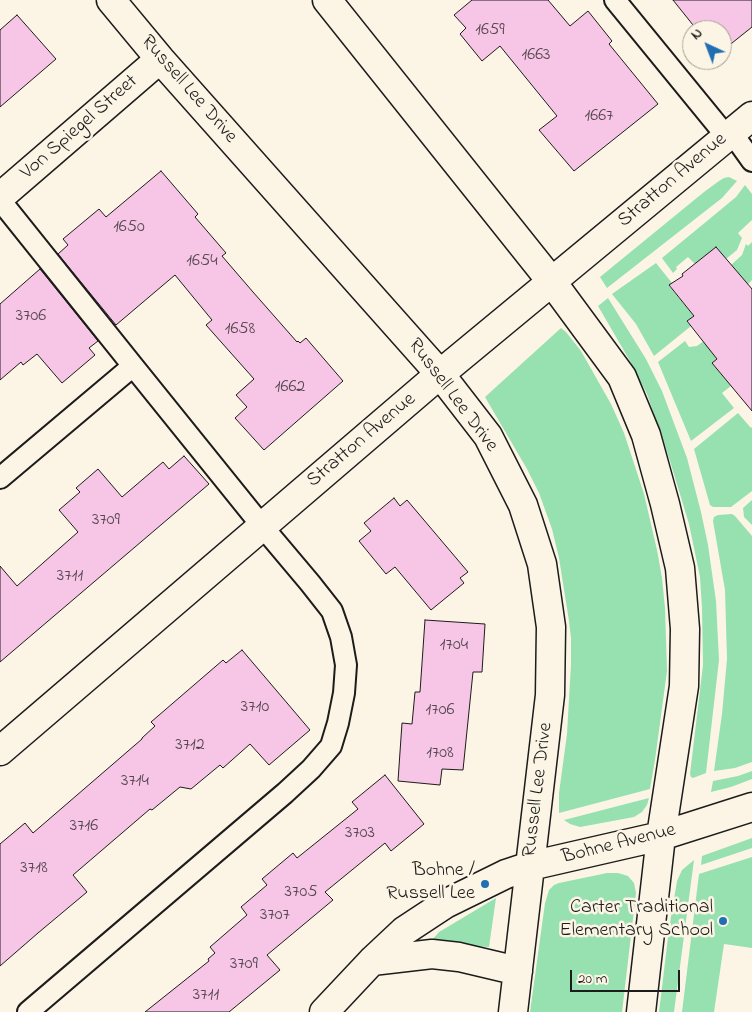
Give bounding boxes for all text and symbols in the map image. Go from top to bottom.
house number: 1659 [475,20,505,42]
north arrow [682,20,732,70]
text: N [686,23,708,45]
street label: Russell Lee Drive [134,31,242,149]
house number: 1663 [522,45,550,67]
street label: Von Spiegel Street [16,71,144,185]
house number: 1667 [585,106,613,128]
street label: Stratton Avenue [614,128,732,234]
house number: 1650 [113,217,145,239]
house number: 1654 [186,251,218,273]
house number: 3706 [16,306,46,328]
house number: 1658 [225,319,255,341]
street label: Russell Lee Drive [402,335,502,457]
house number: 1662 [275,377,305,399]
street label: Stratton Avenue [303,388,421,494]
house number: 3709 [92,510,120,532]
house number: 3711 [57,566,83,588]
house number: 1704 [440,635,468,657]
house number: 3710 [241,697,269,719]
house number: 1706 [426,700,454,722]
street label: Russell Lee Drive [519,721,559,859]
house number: 3712 [175,735,205,757]
house number: 1708 [426,743,454,765]
house number: 3714 [121,771,149,793]
house number: 3716 [70,816,98,838]
street label: Bohne Avenue [560,819,678,871]
house number: 3703 [345,823,375,845]
house number: 3718 [20,858,48,880]
place label: Bohne / Russell Lee [386,860,475,907]
marker: Bohne / Russell Lee [479,878,491,890]
house number: 3705 [285,882,317,904]
place label: Carter Traditional Elementary School [560,897,713,944]
house number: 3707 [260,905,290,927]
marker: Carter Traditional Elementary School [717,915,729,927]
house number: 3709 [230,954,258,976]
scale bar [572,960,682,992]
text: 20 m [578,968,607,990]
house number: 3711 [193,985,219,1007]

